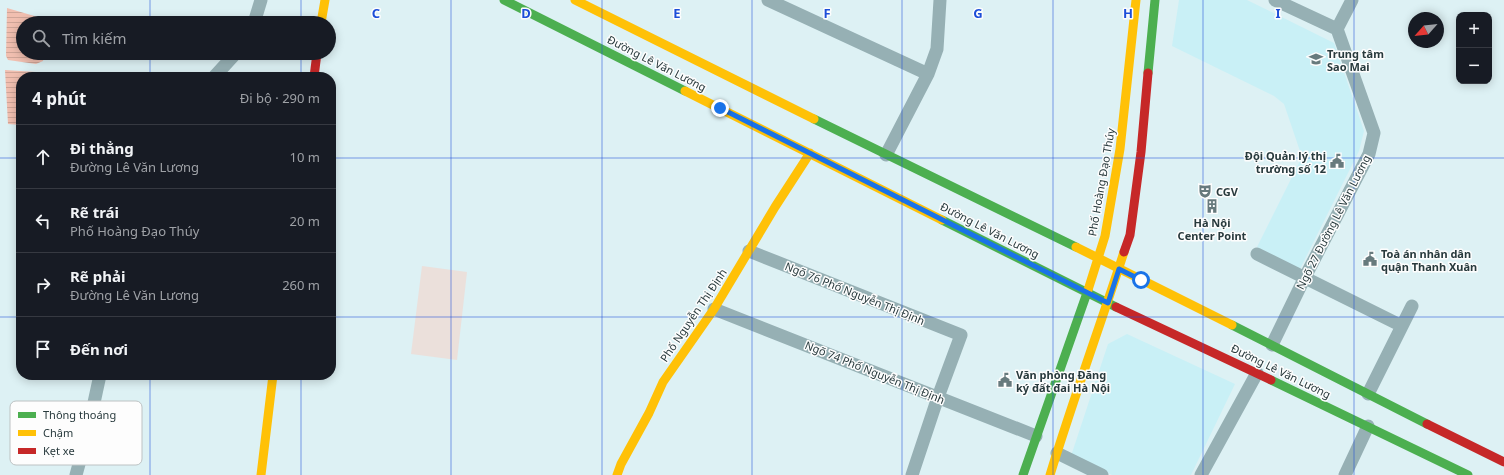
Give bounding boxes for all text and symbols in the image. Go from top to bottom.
text: C [372,4,380,22]
text: D [521,4,531,22]
text: E [673,4,681,22]
text: F [823,4,831,22]
text: G [973,4,983,22]
text: H [1123,4,1133,22]
text: I [1275,4,1281,22]
north arrow [1408,12,1444,48]
map controls [1456,12,1492,84]
button: + [1456,12,1492,48]
search box [16,16,336,60]
icon: search [30,27,52,49]
text: Tìm kiếm [62,28,127,48]
street label: Đường Lê Văn Lương [605,32,709,94]
place label: Trung tâm Sao Mai [1327,46,1384,74]
button: − [1456,48,1492,84]
school or university icon: Trung tâm Sao Mai [1308,51,1324,67]
text: 4 phút [32,87,86,110]
text: Đi bộ · 290 m [240,89,320,107]
route end [711,99,729,117]
street label: Phố Hoàng Đạo Thúy [1084,126,1118,237]
text: Đi thẳng [70,138,134,158]
icon: ahead [32,146,54,168]
text: 10 m [290,148,320,166]
place label: Đội Quản lý thị trường số 12 [1245,148,1326,176]
street label: Ngõ 27 Đường Lê Văn Lương [1292,152,1374,292]
public building icon: Đội Quản lý thị trường số 12 [1329,153,1345,169]
text: Đường Lê Văn Lương [70,158,199,176]
theatre icon: CGV [1197,183,1213,199]
place label: CGV [1216,184,1239,199]
building icon: Hà Nội Center Point [1204,198,1220,214]
street label: Đường Lê Văn Lương [938,199,1042,261]
text: Rẽ trái [70,202,119,222]
icon: left [32,210,54,232]
text: 20 m [290,212,320,230]
place label: Hà Nội Center Point [1178,215,1247,243]
text: Phố Hoàng Đạo Thúy [70,222,199,240]
place label: Toà án nhân dân quận Thanh Xuân [1381,246,1477,274]
public building icon: Toà án nhân dân quận Thanh Xuân [1362,251,1378,267]
street label: Ngõ 76 Phố Nguyễn Thị Định [783,258,927,328]
street label: Phố Nguyễn Thị Định [656,265,730,365]
text: Rẽ phải [70,266,125,286]
route start [1132,271,1150,289]
icon: right [32,274,54,296]
text: 260 m [282,276,320,294]
text: Đường Lê Văn Lương [70,286,199,304]
street label: Ngõ 74 Phố Nguyễn Thị Định [803,337,947,407]
icon: arrive [32,338,54,360]
text: Đến nơi [70,339,128,359]
street label: Đường Lê Văn Lương [1229,340,1333,402]
place label: Văn phòng Đăng ký đất đai Hà Nội [1016,367,1110,395]
public building icon: Văn phòng Đăng ký đất đai Hà Nội [997,372,1013,388]
legend [10,401,142,465]
text: Thông thoáng [43,407,116,422]
text: Chậm [43,425,73,440]
text: Kẹt xe [43,443,75,458]

